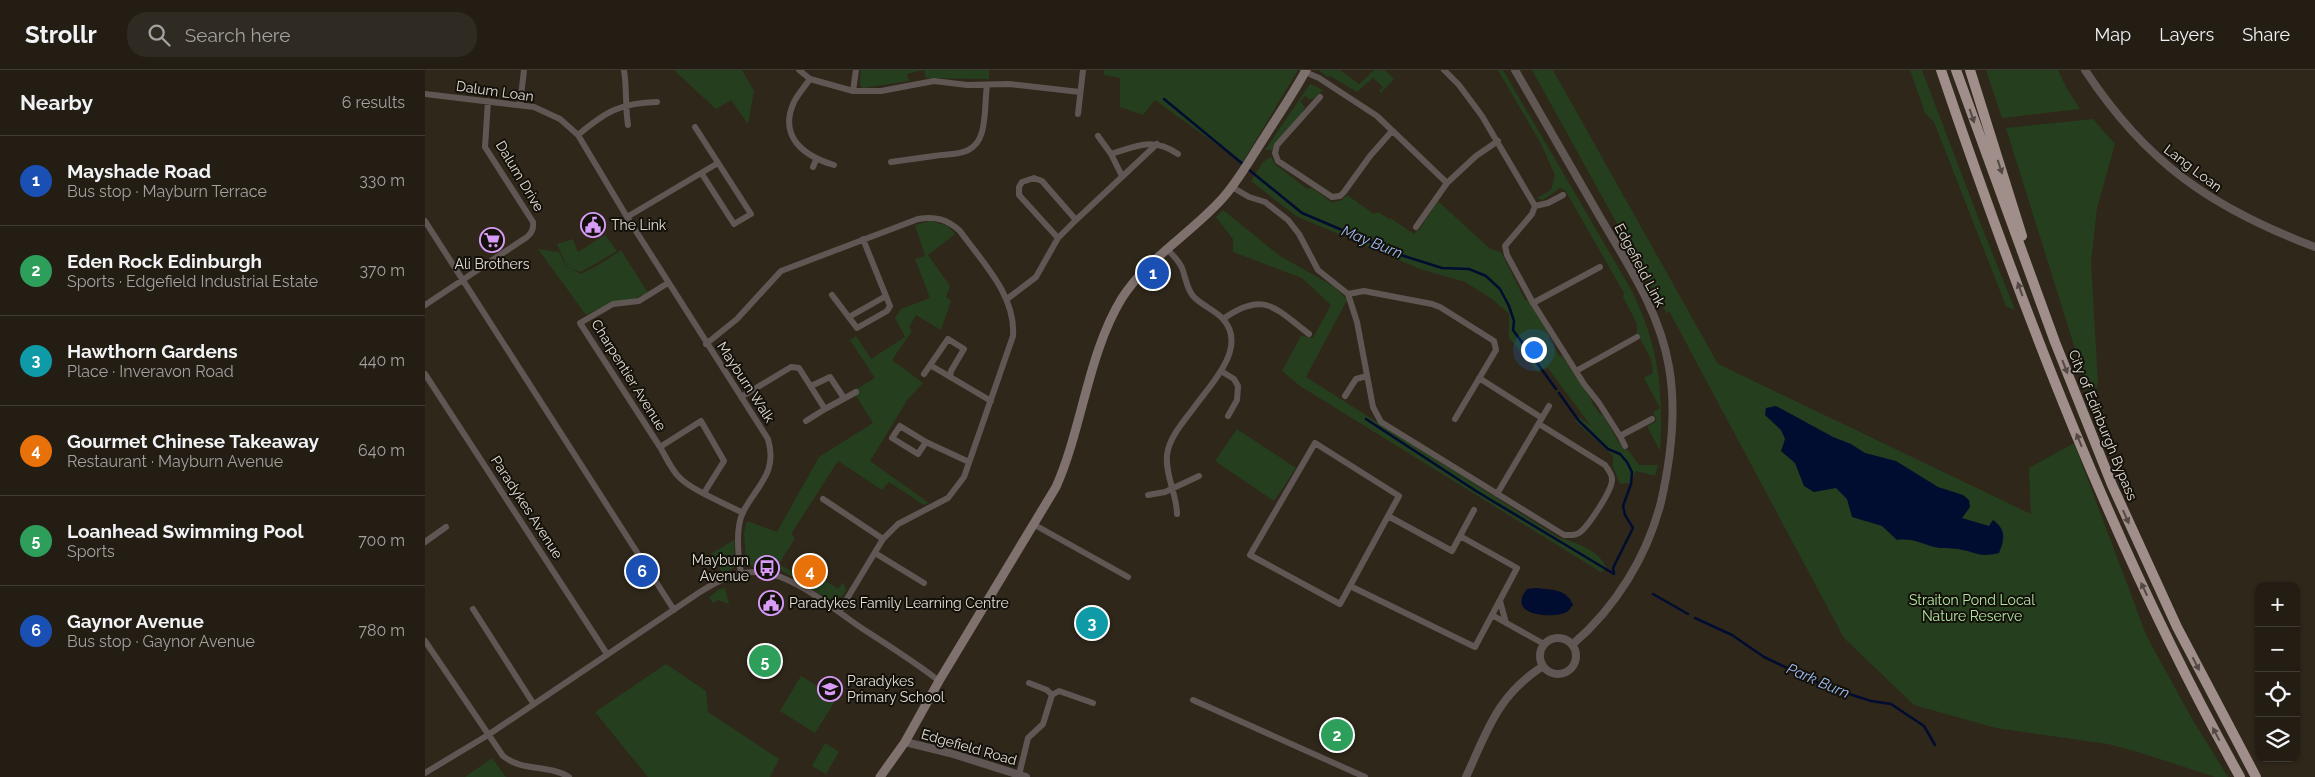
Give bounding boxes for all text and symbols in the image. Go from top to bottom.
search box [127,12,477,57]
text: Strollr [25,20,97,49]
icon: search [145,21,173,49]
text: Search here [185,24,290,46]
text: Map [2095,24,2131,45]
text: Layers [2159,24,2214,45]
text: Share [2242,24,2290,45]
street label: Dalum Loan [455,78,535,104]
text: Nearby [20,90,93,115]
text: 6 results [342,93,405,112]
one-way arrow [1968,109,1976,124]
street label: Dalum Drive [493,138,547,214]
street label: Lang Loan [2161,141,2225,195]
one-way arrow [1997,159,2005,174]
text: Mayshade Road [67,160,211,182]
text: 1 [32,171,40,190]
text: 330 m [359,171,405,190]
text: Bus stop · Mayburn Terrace [67,182,267,201]
public building icon: The Link [580,212,606,238]
place label: The Link [611,217,667,233]
street label: Edgefield Link [1611,221,1669,310]
water label: May Burn [1339,222,1405,262]
supermarket icon: Ali Brothers [479,227,505,253]
text: Eden Rock Edinburgh [67,250,262,272]
pin: 1 [1137,254,1169,292]
place label: Ali Brothers [455,256,530,272]
text: 2 [31,261,41,280]
text: 370 m [359,261,405,280]
text: Sports · Edgefield Industrial Estate [67,272,318,291]
one-way arrow [2016,281,2023,296]
street label: Charpentier Avenue [588,316,670,434]
your location [1521,337,1547,363]
street label: Mayburn Walk [714,339,778,426]
text: Hawthorn Gardens [67,340,238,362]
street label: City of Edinburgh Bypass [2065,347,2141,503]
text: 3 [32,351,40,370]
text: 440 m [359,351,405,370]
one-way arrow [2061,360,2069,374]
text: Place · Inveravon Road [67,362,234,381]
text: Gourmet Chinese Takeaway [67,430,319,452]
one-way arrow [2074,433,2082,447]
text: 4 [31,441,41,460]
text: 640 m [358,441,405,460]
text: Restaurant · Mayburn Avenue [67,452,283,471]
street label: Paradykes Avenue [488,453,566,561]
one-way arrow [2123,510,2131,524]
text: Loanhead Swimming Pool [67,520,304,542]
text: 5 [32,531,40,550]
text: 700 m [358,531,405,550]
text: Sports [67,542,115,561]
pin: 6 [626,552,658,590]
place label: Mayburn Avenue [692,552,749,584]
pin: 4 [794,552,826,590]
bus stop icon: Mayburn Avenue [754,555,780,581]
one-way arrow [2139,582,2147,596]
map controls [2255,582,2300,762]
button: + [2255,582,2300,627]
public building icon: Paradykes Family Learning Centre [758,590,784,616]
park label: Straiton Pond Local Nature Reserve [1909,592,2035,624]
place label: Paradykes Family Learning Centre [789,595,1009,611]
pin: 3 [1076,604,1108,642]
text: Gaynor Avenue [67,610,204,632]
text: 6 [31,621,41,640]
text: 780 m [358,621,405,640]
button: − [2255,627,2300,672]
text: Bus stop · Gaynor Avenue [67,632,255,651]
pin: 5 [749,642,781,680]
one-way arrow [2192,657,2200,671]
water label: Park Burn [1784,660,1852,702]
button: locate [2255,672,2300,717]
place label: Paradykes Primary School [847,673,945,705]
school or university icon: Paradykes Primary School [817,676,843,702]
pin: 2 [1321,716,1353,754]
button: layers [2255,717,2300,762]
street label: Edgefield Road [919,726,1019,768]
one-way arrow [2212,727,2220,742]

